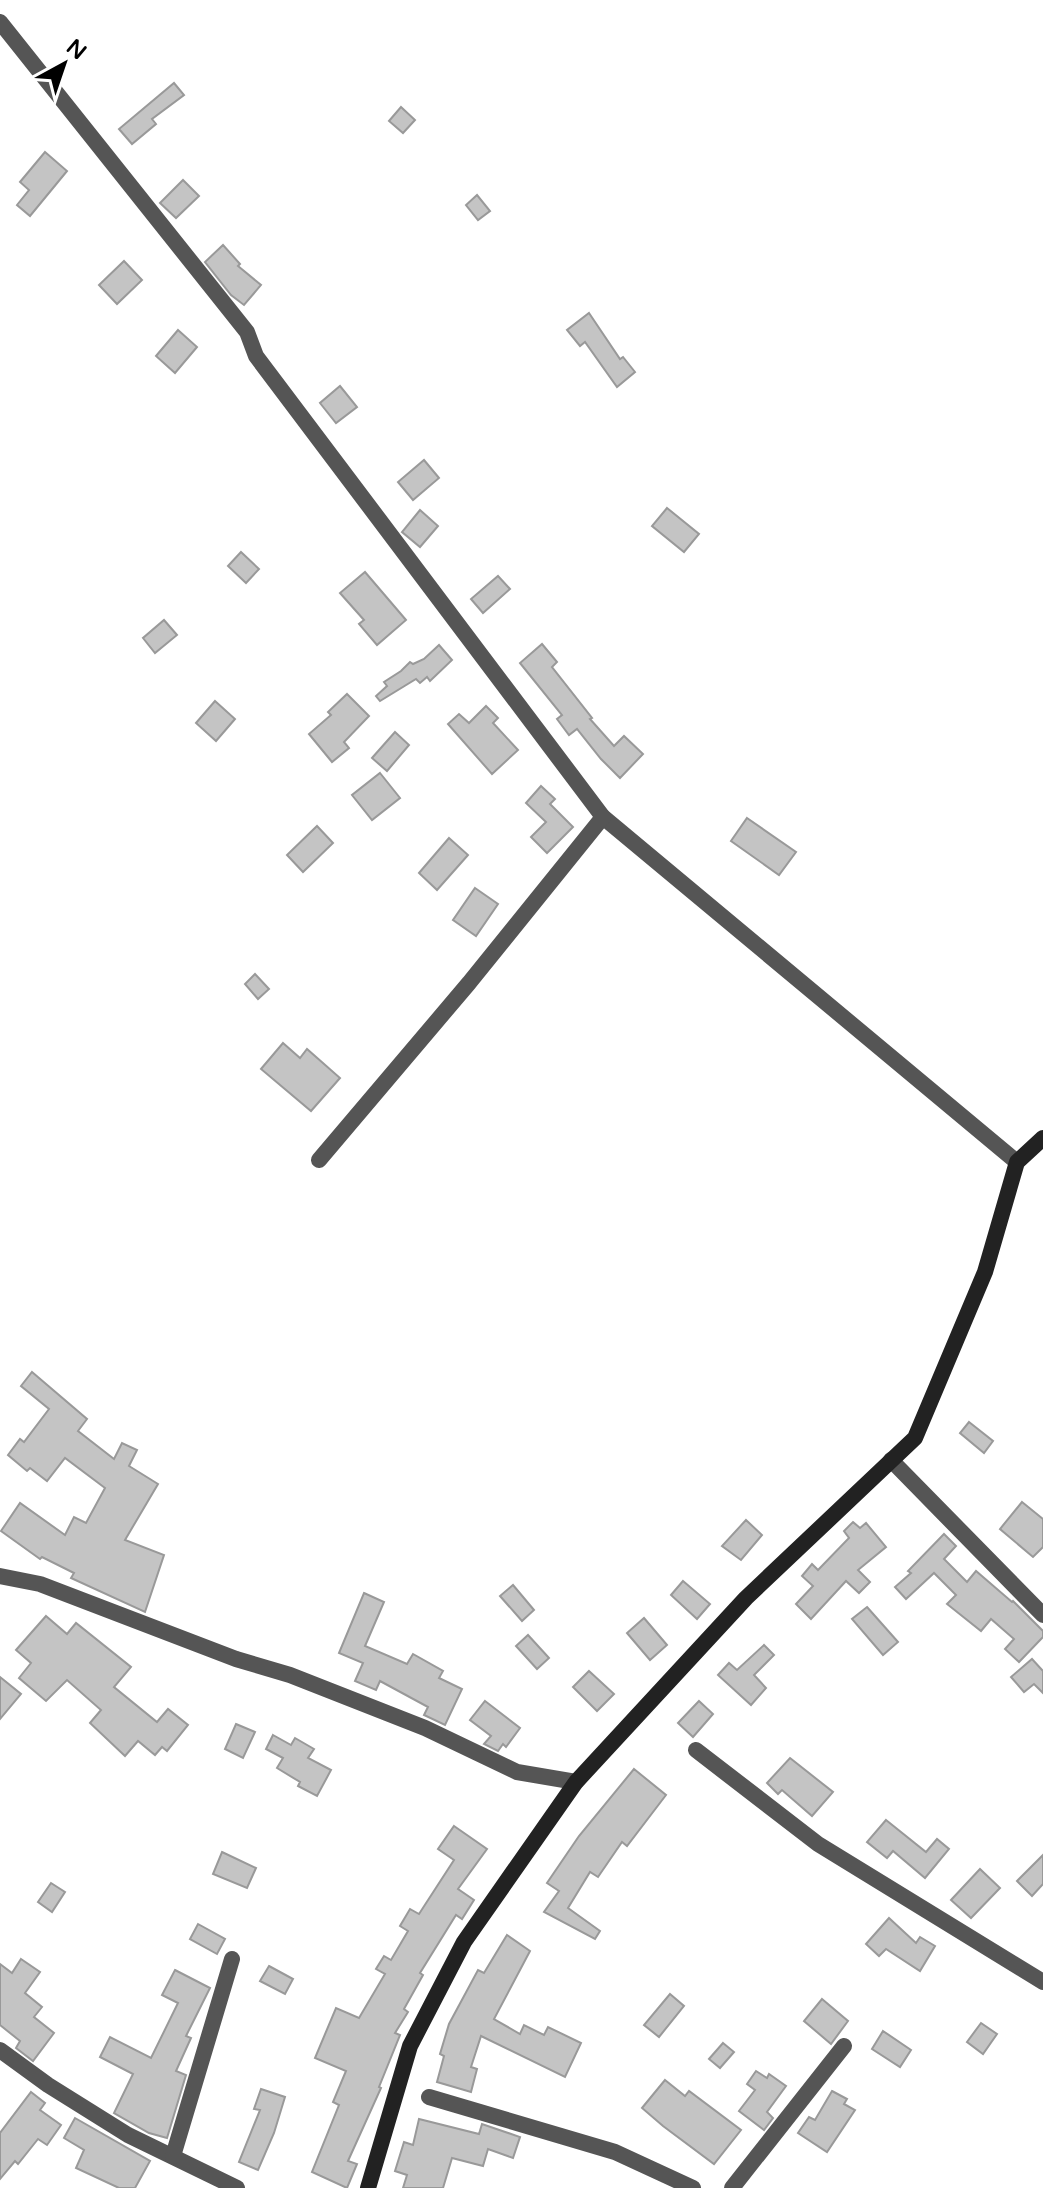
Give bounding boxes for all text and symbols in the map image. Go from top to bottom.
north arrow [24,24,104,104]
text: N [61,34,91,65]

